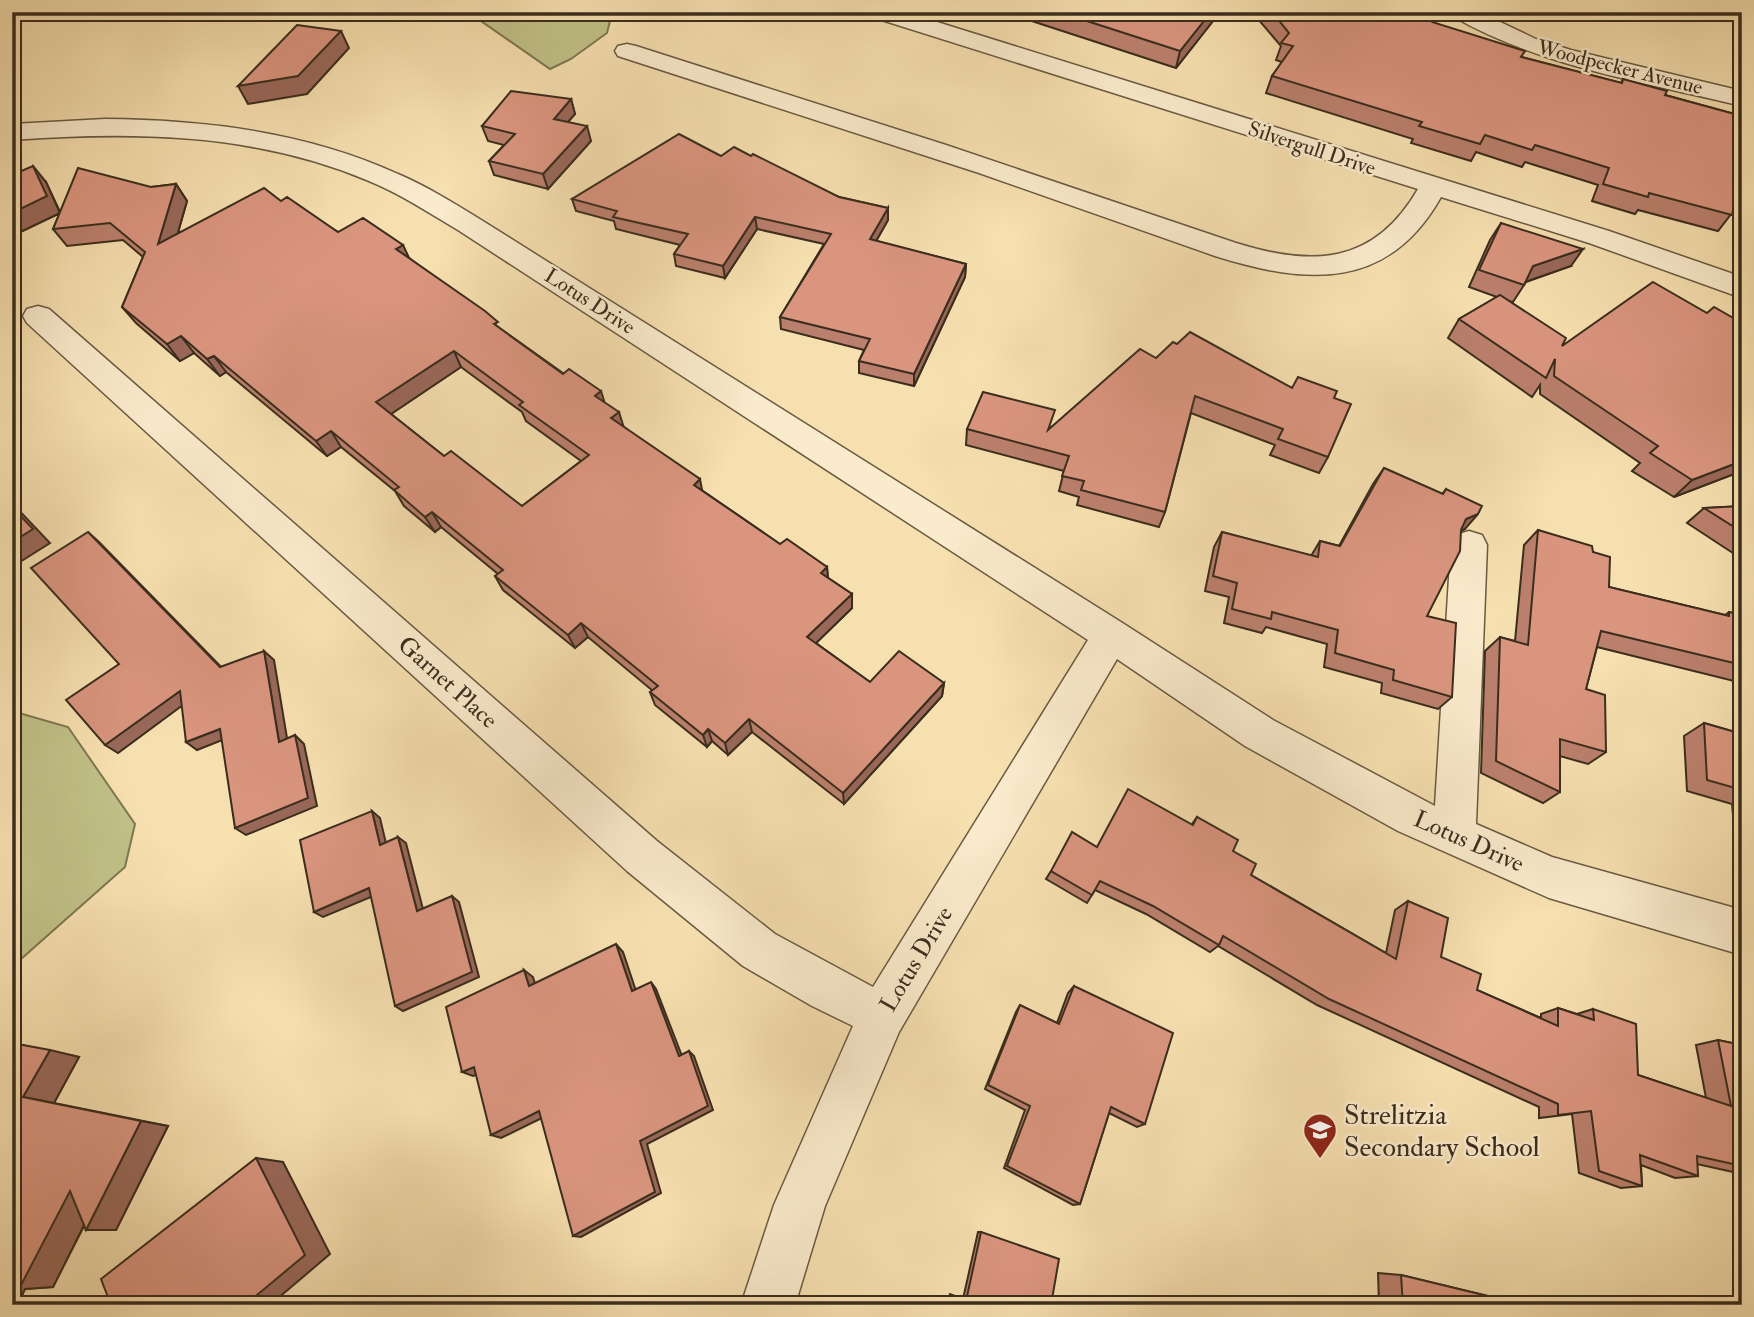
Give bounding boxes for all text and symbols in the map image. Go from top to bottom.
street label: Woodpecker Avenue [1533,34,1706,101]
street label: Silvergull Drive [1245,115,1379,182]
street label: Lotus Drive [539,262,640,341]
street label: Garnet Place [391,629,504,735]
street label: Lotus Drive [1409,803,1529,880]
street label: Lotus Drive [873,901,960,1018]
place label: Strelitzia Secondary School [1344,1098,1540,1165]
school or university icon: Strelitzia Secondary School [1301,1111,1339,1160]

